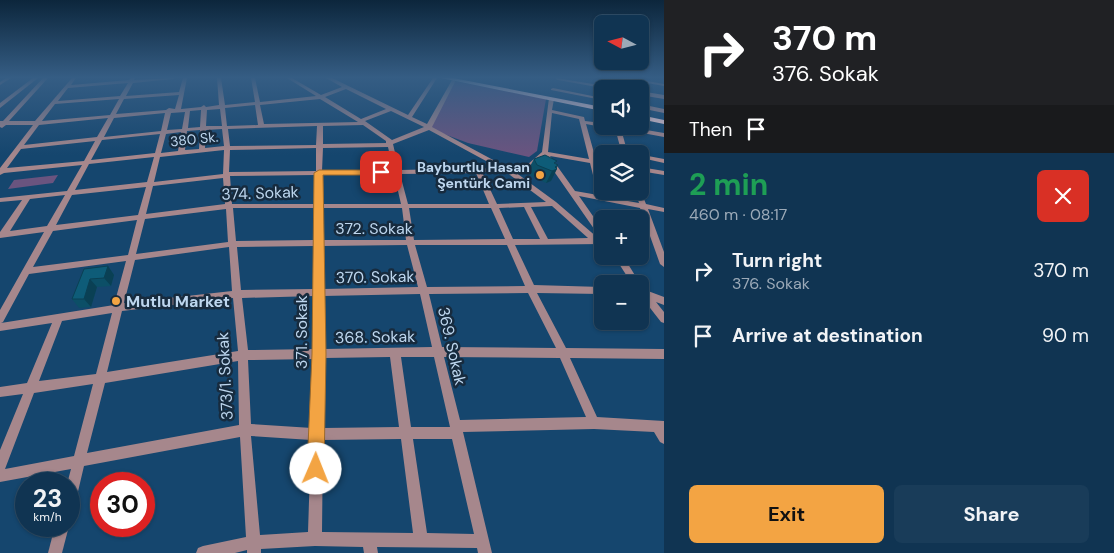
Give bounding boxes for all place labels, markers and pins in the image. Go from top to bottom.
pin [360,151,402,193]
place label: Bayburtlu Hasan Şentürk Cami [417,158,530,192]
marker: Bayburtlu Hasan Şentürk Cami [534,169,546,181]
place label: Mutlu Market [126,291,230,312]
marker: Mutlu Market [110,295,122,307]

